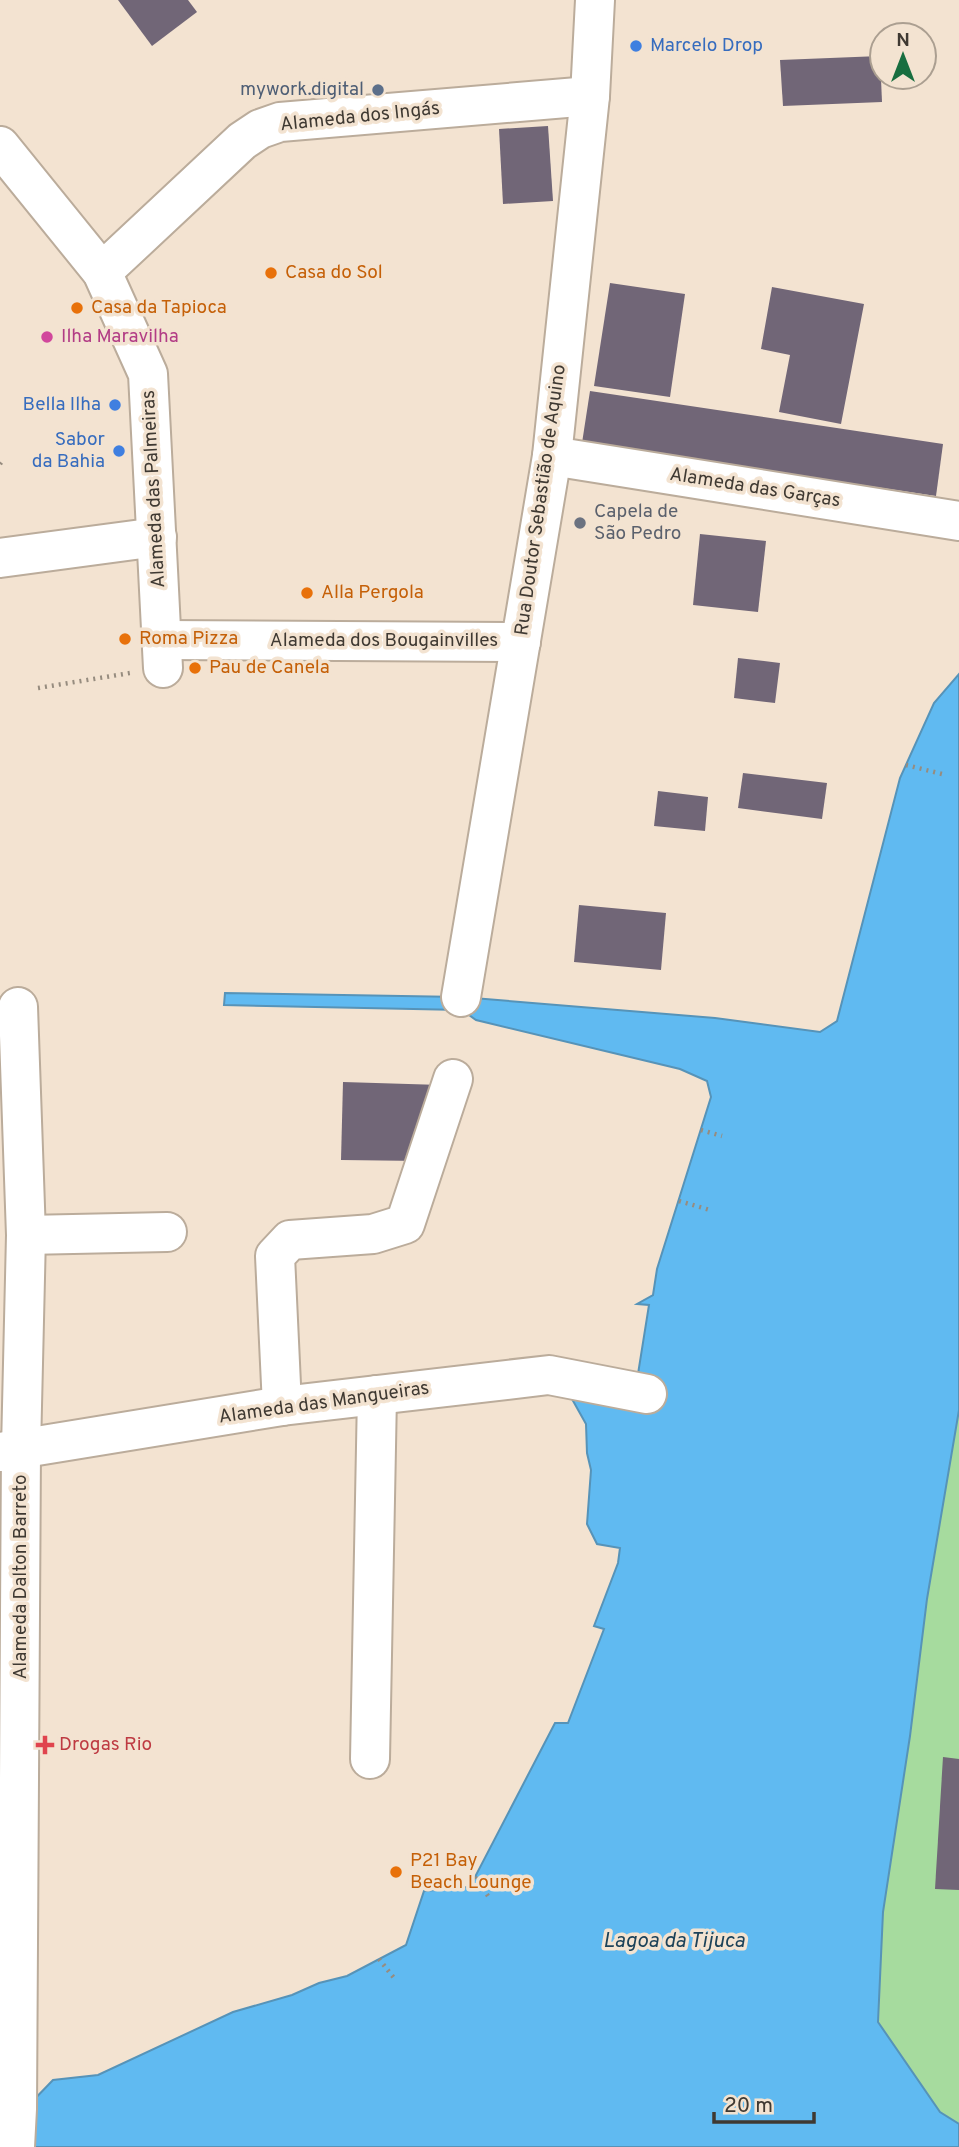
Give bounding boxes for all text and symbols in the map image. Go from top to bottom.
north arrow [868,21,938,91]
text: N [896,29,910,53]
place label: Marcelo Drop [650,34,763,58]
marker: Marcelo Drop [628,38,644,54]
place label: mywork.digital [240,78,364,102]
marker: mywork.digital [370,82,386,98]
street label: Alameda dos Ingás [279,97,441,137]
place label: Casa do Sol [285,261,383,285]
marker: Casa do Sol [263,265,279,281]
place label: Casa da Tapioca [91,296,227,320]
marker: Casa da Tapioca [69,300,85,316]
place label: Ilha Maravilha [61,325,179,349]
marker: Ilha Maravilha [39,329,55,345]
street label: Rua Doutor Sebastião de Aquino [510,363,572,637]
street label: Alameda das Palmeiras [137,389,171,589]
place label: Bella Ilha [23,393,101,417]
marker: Bella Ilha [107,397,123,413]
place label: Sabor da Bahia [32,428,106,474]
marker: Sabor da Bahia [111,443,127,459]
street label: Alameda das Garças [668,463,842,513]
place label: Capela de São Pedro [594,500,681,546]
marker: Capela de São Pedro [572,515,588,531]
place label: Alla Pergola [321,581,424,605]
marker: Alla Pergola [299,585,315,601]
place label: Roma Pizza [139,627,238,651]
street label: Alameda dos Bougainvilles [270,629,498,653]
marker: Roma Pizza [117,631,133,647]
place label: Pau de Canela [209,656,330,680]
marker: Pau de Canela [187,660,203,676]
street label: Alameda das Mangueiras [217,1376,431,1430]
street label: Alameda Dalton Barreto [9,1474,33,1680]
place label: Drogas Rio [59,1733,152,1757]
marker: Drogas Rio [37,1737,53,1753]
place label: P21 Bay Beach Lounge [410,1849,532,1895]
marker: P21 Bay Beach Lounge [388,1864,404,1880]
water label: Lagoa da Tijuca [603,1928,745,1955]
scale bar [714,2080,814,2124]
text: 20 m [724,2093,773,2120]

